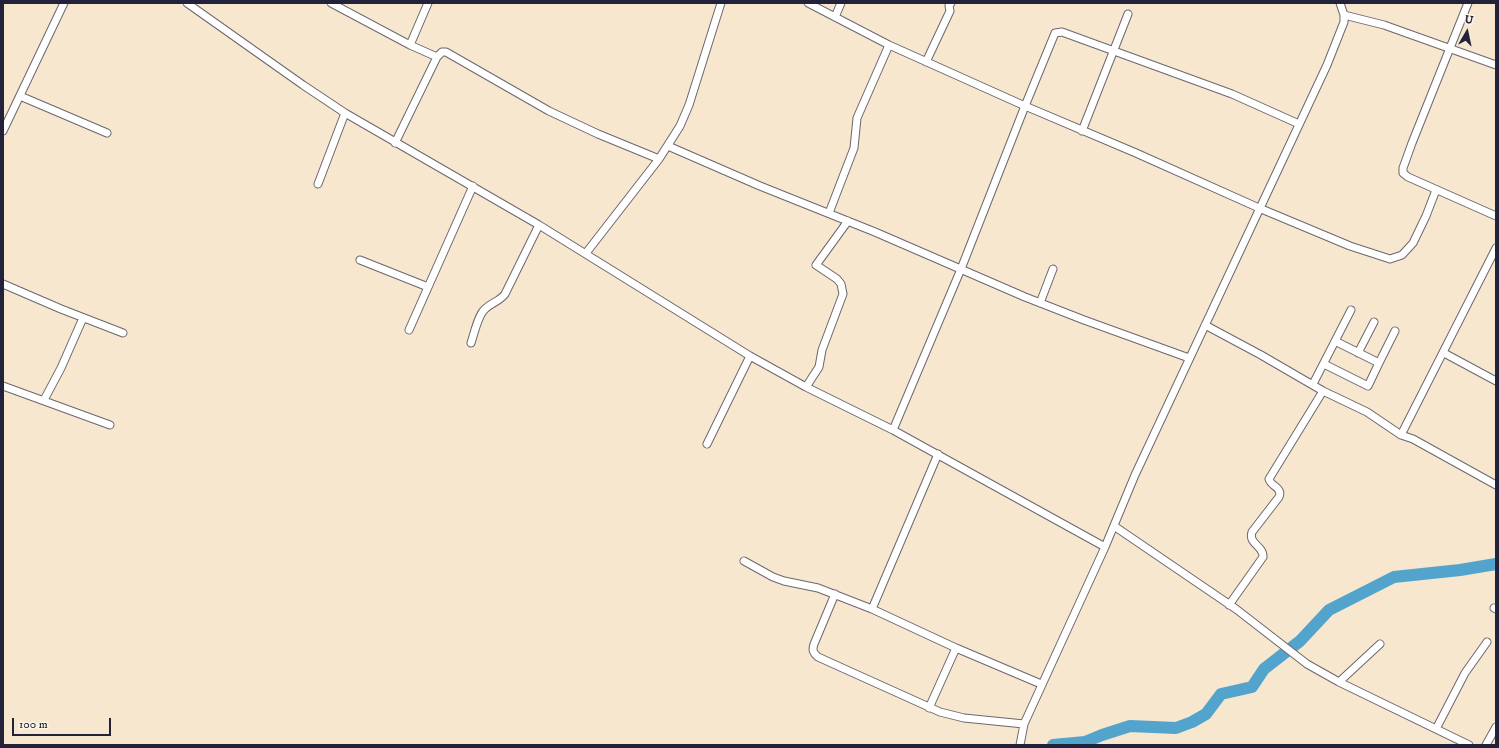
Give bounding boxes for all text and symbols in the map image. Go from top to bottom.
north arrow [1447,12,1487,52]
text: U [1464,13,1474,28]
scale bar [14,710,113,736]
text: 100 m [19,717,48,732]

